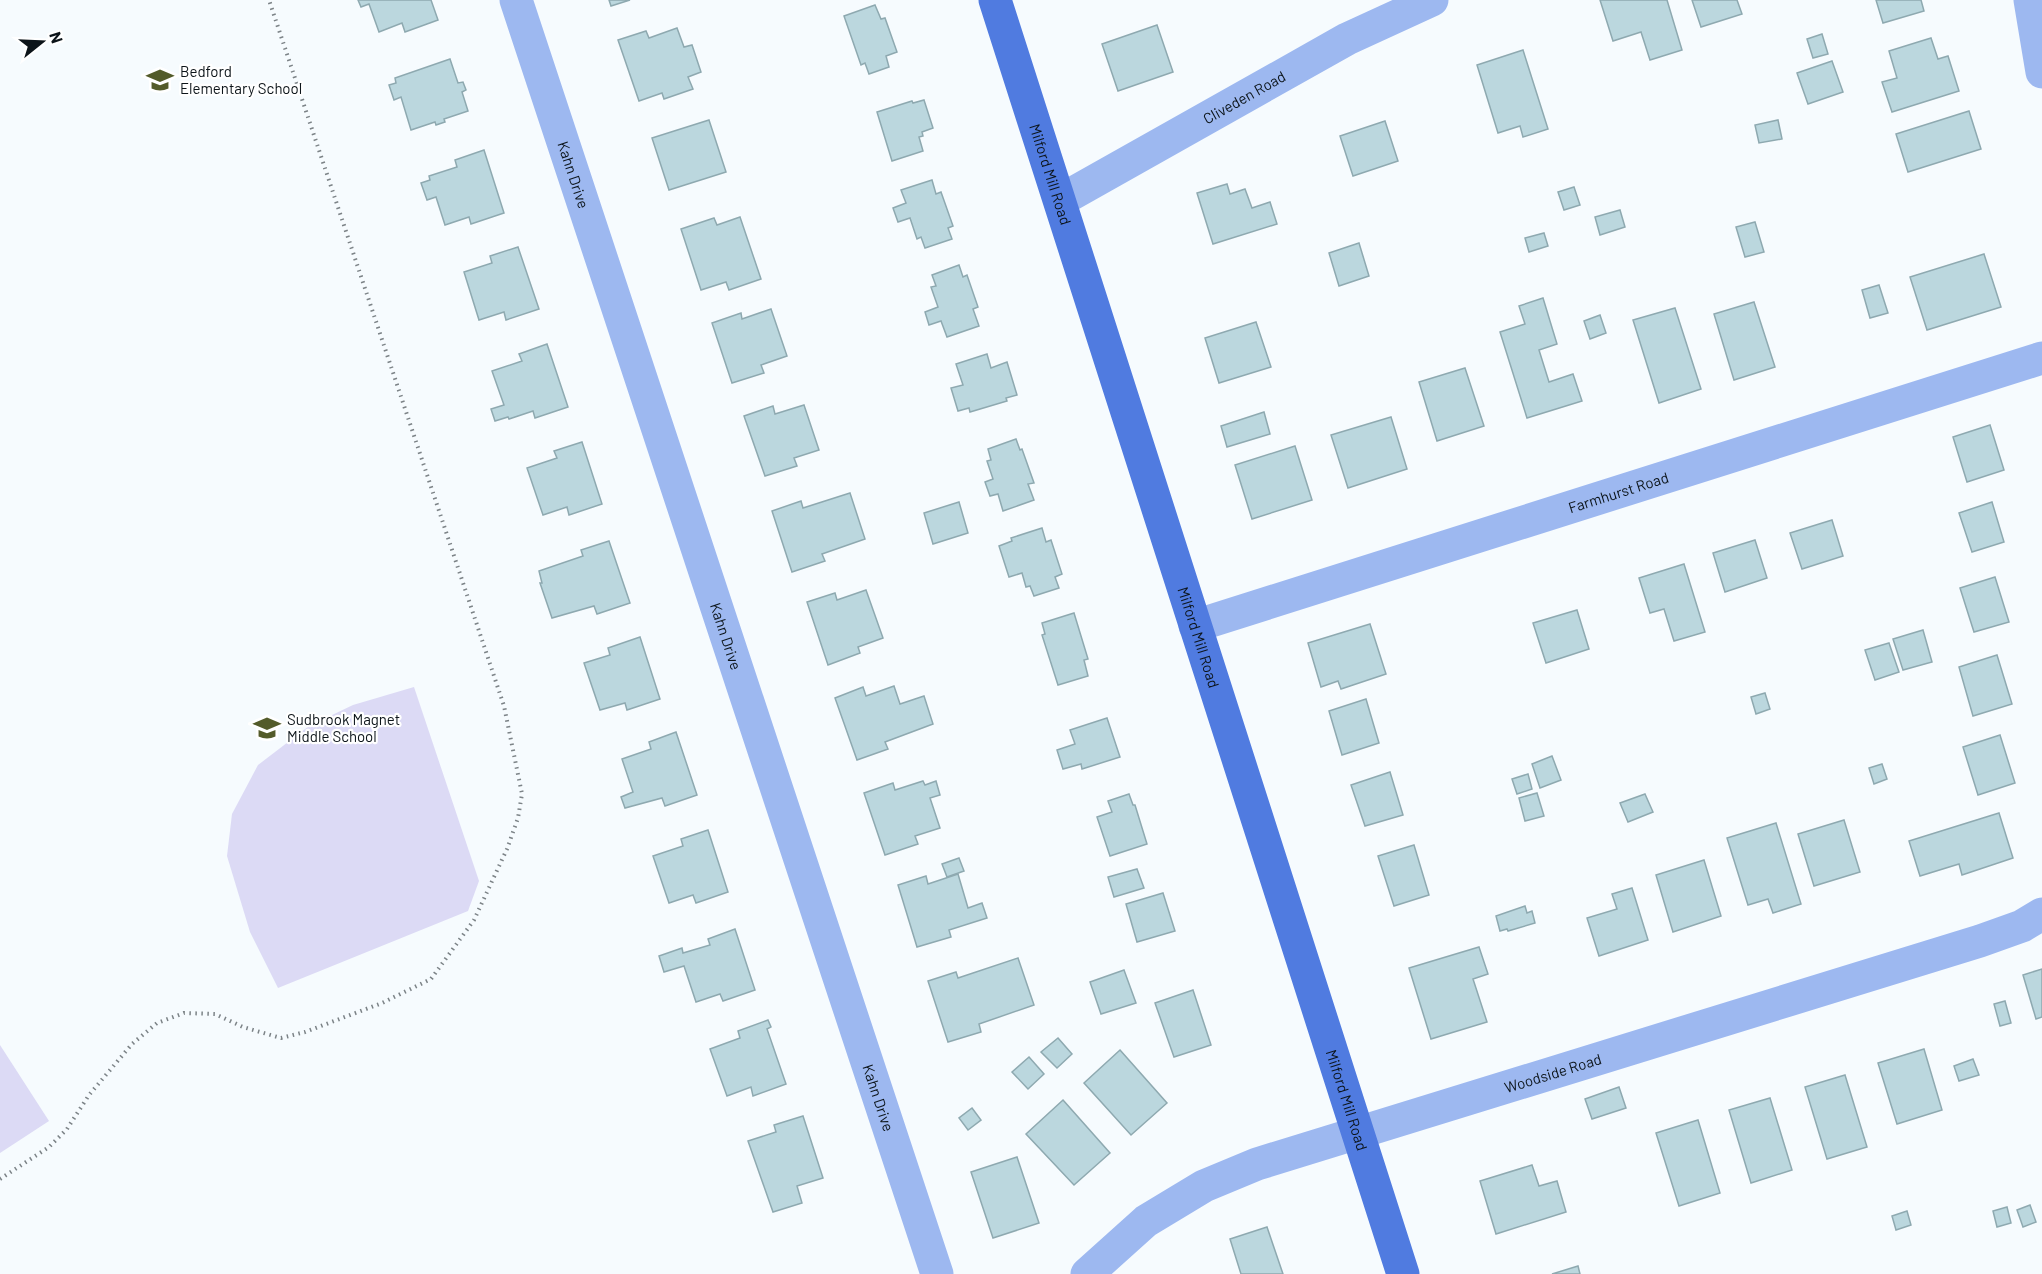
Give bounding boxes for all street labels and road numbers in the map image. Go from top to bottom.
street label: Cliveden Road [1200,67,1288,127]
street label: Milford Mill Road [1026,121,1075,227]
street label: Kahn Drive [554,139,593,211]
street label: Farmhurst Road [1566,468,1671,516]
street label: Milford Mill Road [1174,584,1224,690]
street label: Kahn Drive [707,600,746,672]
street label: Milford Mill Road [1323,1047,1372,1153]
street label: Woodside Road [1502,1049,1603,1096]
street label: Kahn Drive [859,1062,898,1133]

